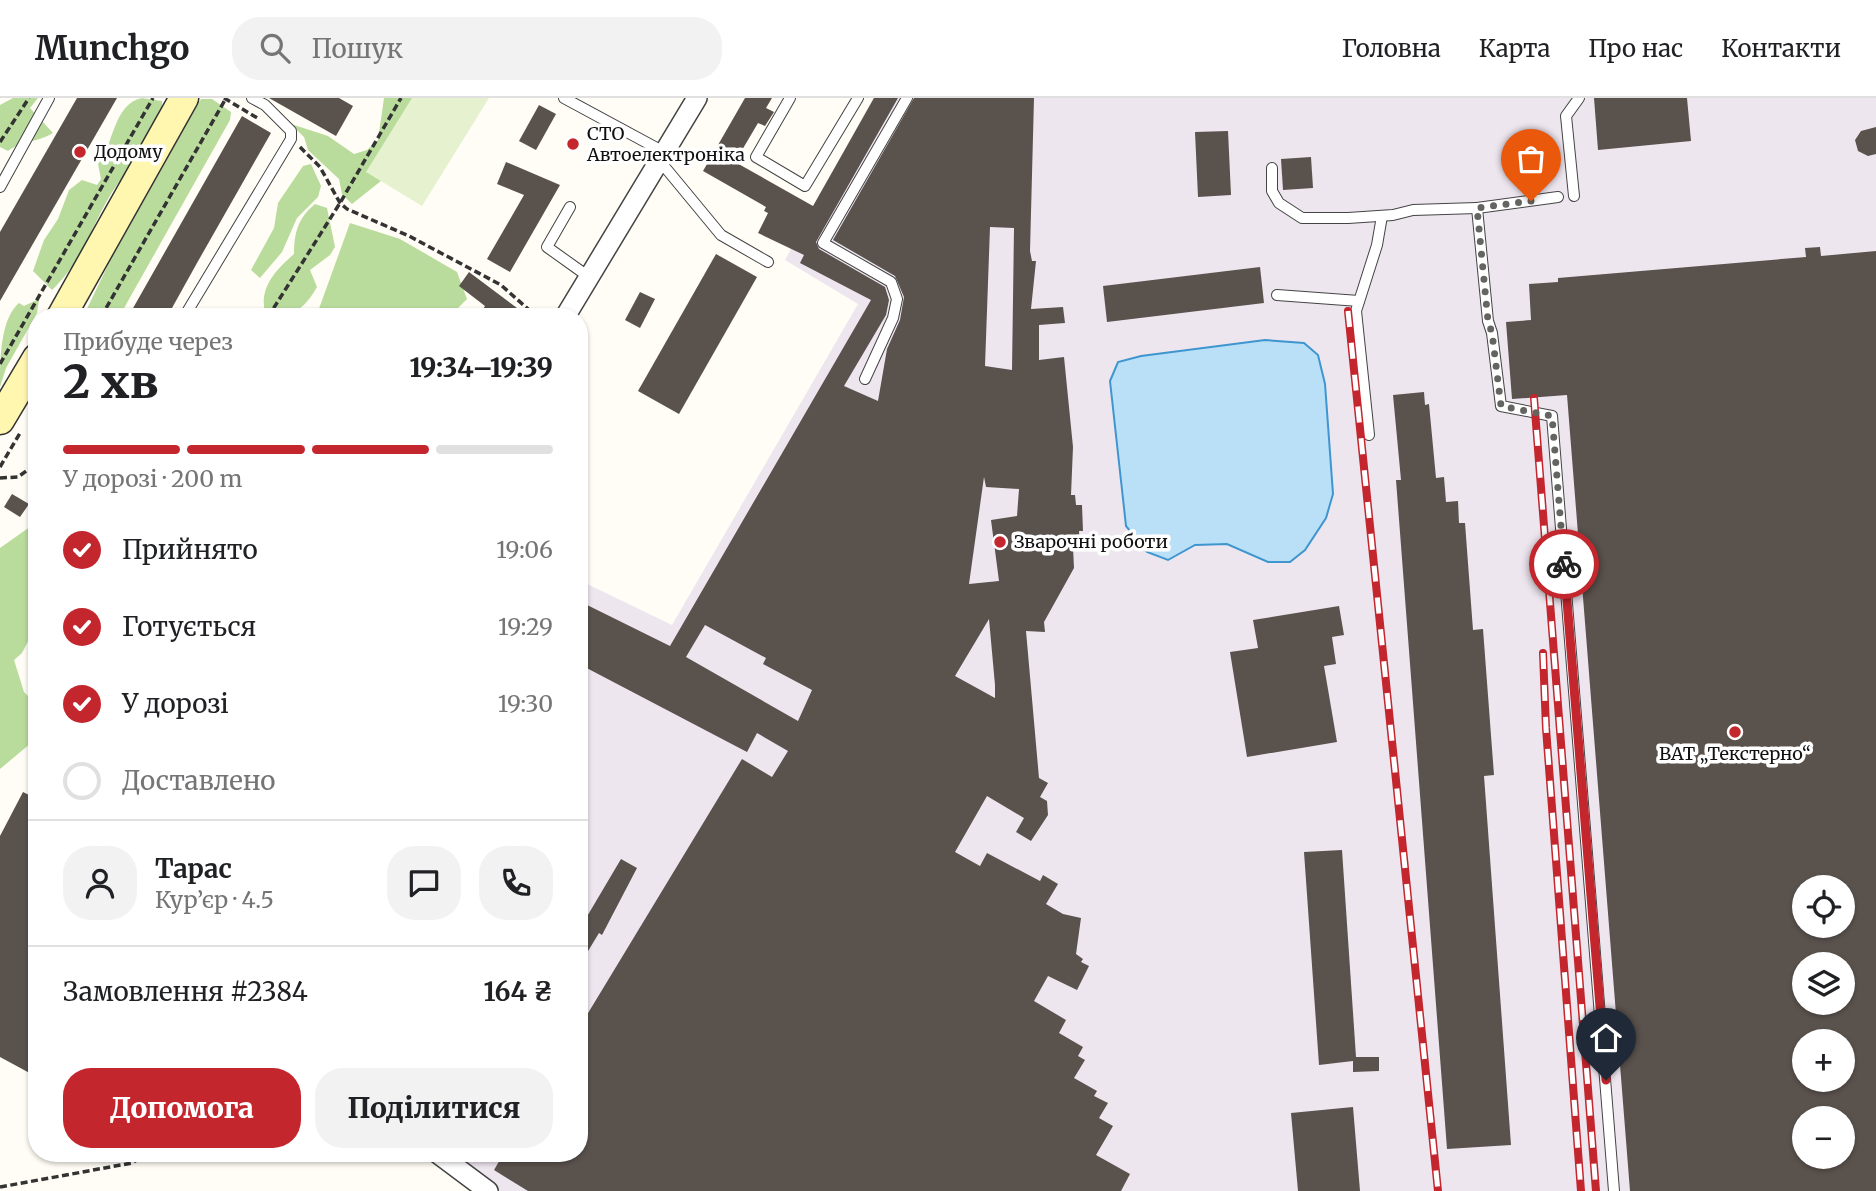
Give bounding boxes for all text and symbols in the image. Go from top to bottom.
search box [232,17,722,80]
text: Munchgo [35,28,190,69]
icon: search [256,29,294,67]
text: Пошук [312,32,403,65]
text: Головна [1342,33,1441,64]
text: Карта [1479,33,1550,64]
text: Про нас [1588,33,1683,64]
text: Контакти [1721,33,1841,64]
place label: СТО Автоелектроніка [586,122,745,166]
pin [1501,129,1561,201]
marker: СТО Автоелектроніка [565,136,581,152]
place label: Додому [94,140,163,163]
icon: bag [1512,140,1550,178]
marker: Додому [72,144,88,160]
text: Прибуде через [63,327,233,356]
text: 19:34–19:39 [409,351,553,384]
text: 2 хв [63,353,158,411]
text: У дорозі · 200 m [63,464,242,493]
courier [1529,529,1599,599]
place label: Зварочні роботи [1014,530,1168,553]
icon: check [63,531,101,569]
text: Прийнято [122,533,258,566]
marker: Зварочні роботи [992,534,1008,550]
text: 19:06 [496,535,553,564]
icon: bike [1545,545,1583,583]
icon: check [63,608,101,646]
text: Готується [122,610,256,643]
text: 19:29 [498,612,553,641]
icon: check [63,685,101,723]
text: У дорозі [122,687,229,720]
text: 19:30 [498,689,553,718]
marker: ВАТ „Текстерно“ [1727,724,1743,740]
place label: ВАТ „Текстерно“ [1659,742,1811,765]
text: Доставлено [122,764,276,797]
button: person [63,846,137,920]
button: chat [387,846,461,920]
button: phone [479,846,553,920]
text: Тарас [155,852,232,885]
map controls [1792,875,1855,1169]
button: locate [1792,875,1855,938]
text: Кур’єр · 4.5 [155,885,274,914]
button: layers [1792,952,1855,1015]
text: Замовлення #2384 [63,975,308,1008]
text: 164 ₴ [483,975,553,1008]
pin [1576,1008,1636,1080]
icon: home [1587,1019,1625,1057]
button: + [1792,1029,1855,1092]
button: Допомога [63,1068,301,1148]
button: Поділитися [315,1068,553,1148]
button: − [1792,1106,1855,1169]

